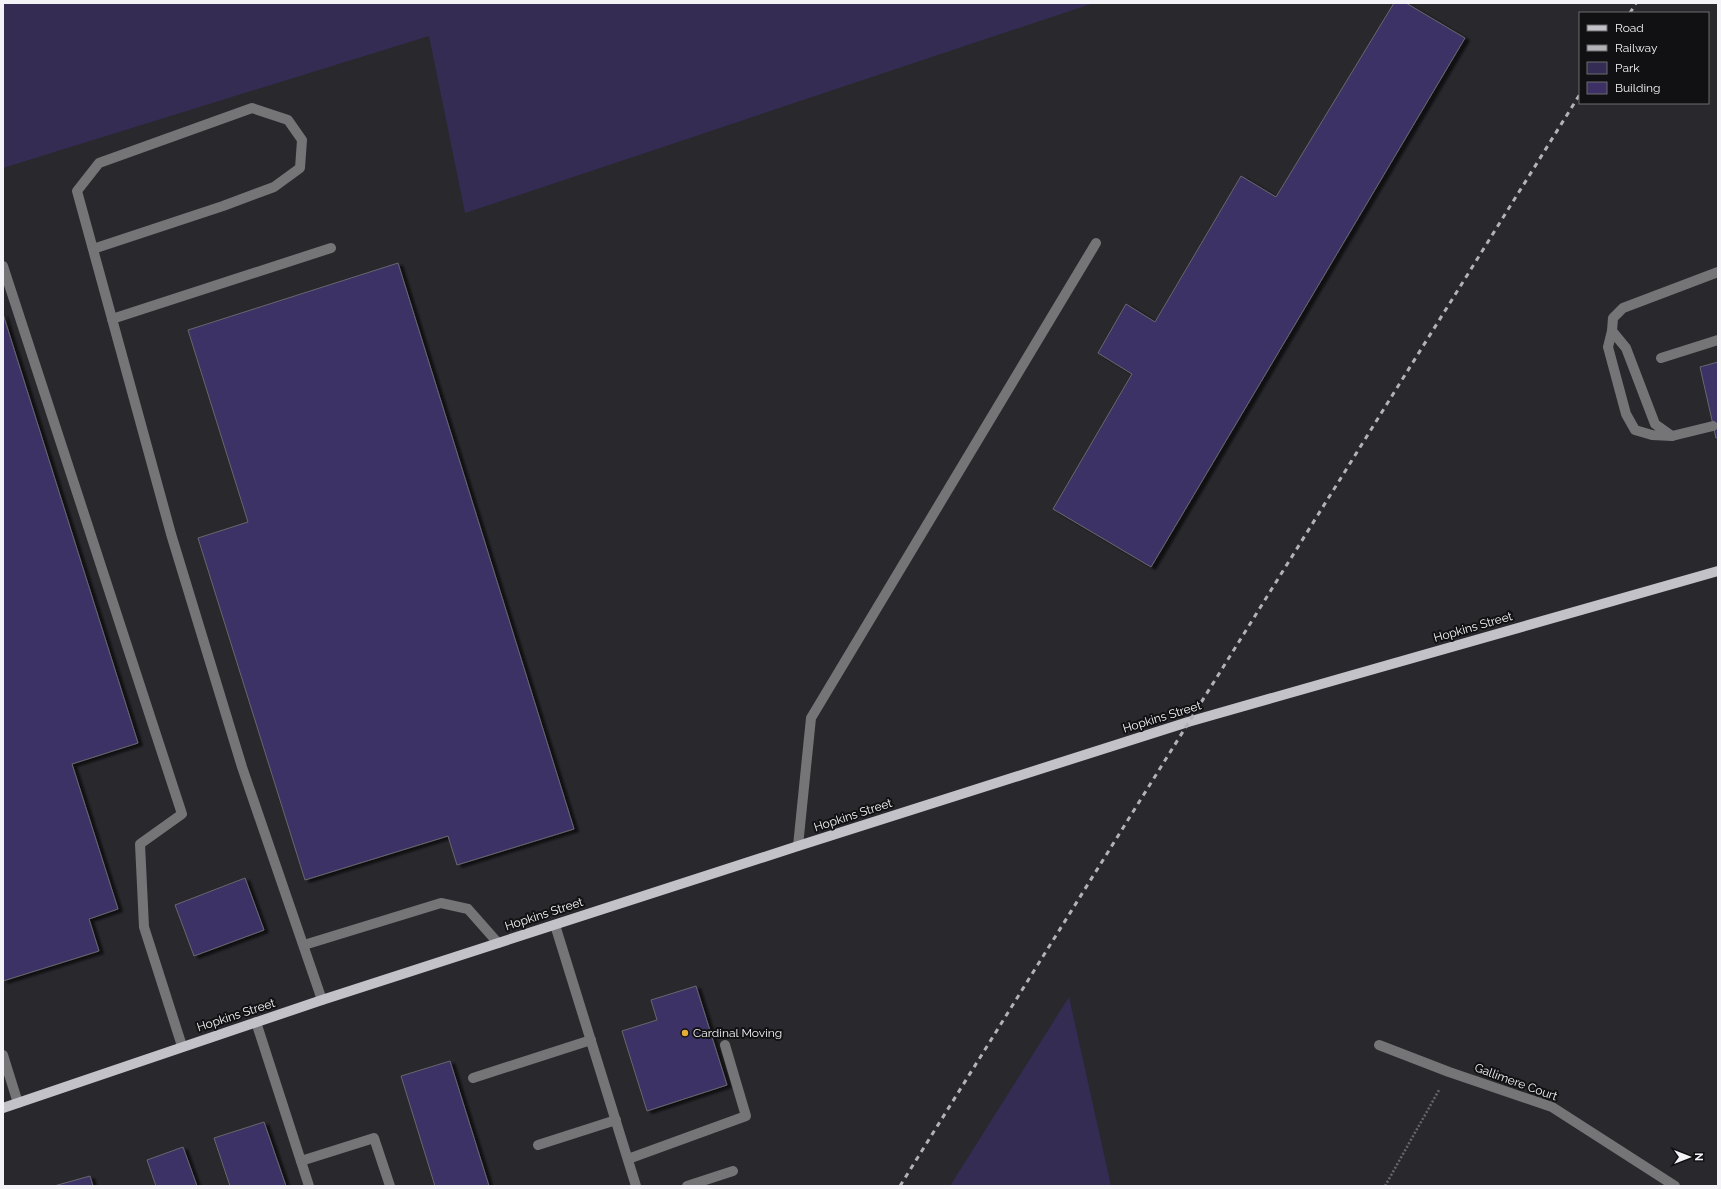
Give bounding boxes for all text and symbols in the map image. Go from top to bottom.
legend [1579,12,1709,104]
text: Road [1615,21,1644,35]
text: Railway [1615,41,1658,55]
text: Park [1615,61,1640,75]
text: Building [1615,81,1661,95]
street label: Hopkins Street [1432,609,1514,645]
street label: Hopkins Street [1121,698,1203,736]
street label: Hopkins Street [812,796,894,834]
street label: Hopkins Street [503,895,585,933]
street label: Hopkins Street [195,996,277,1034]
place label: Cardinal Moving [693,1026,782,1040]
marker: Cardinal Moving [680,1028,690,1038]
street label: Gallimere Court [1473,1061,1559,1103]
north arrow [1669,1137,1709,1177]
text: N [1692,1153,1705,1161]

